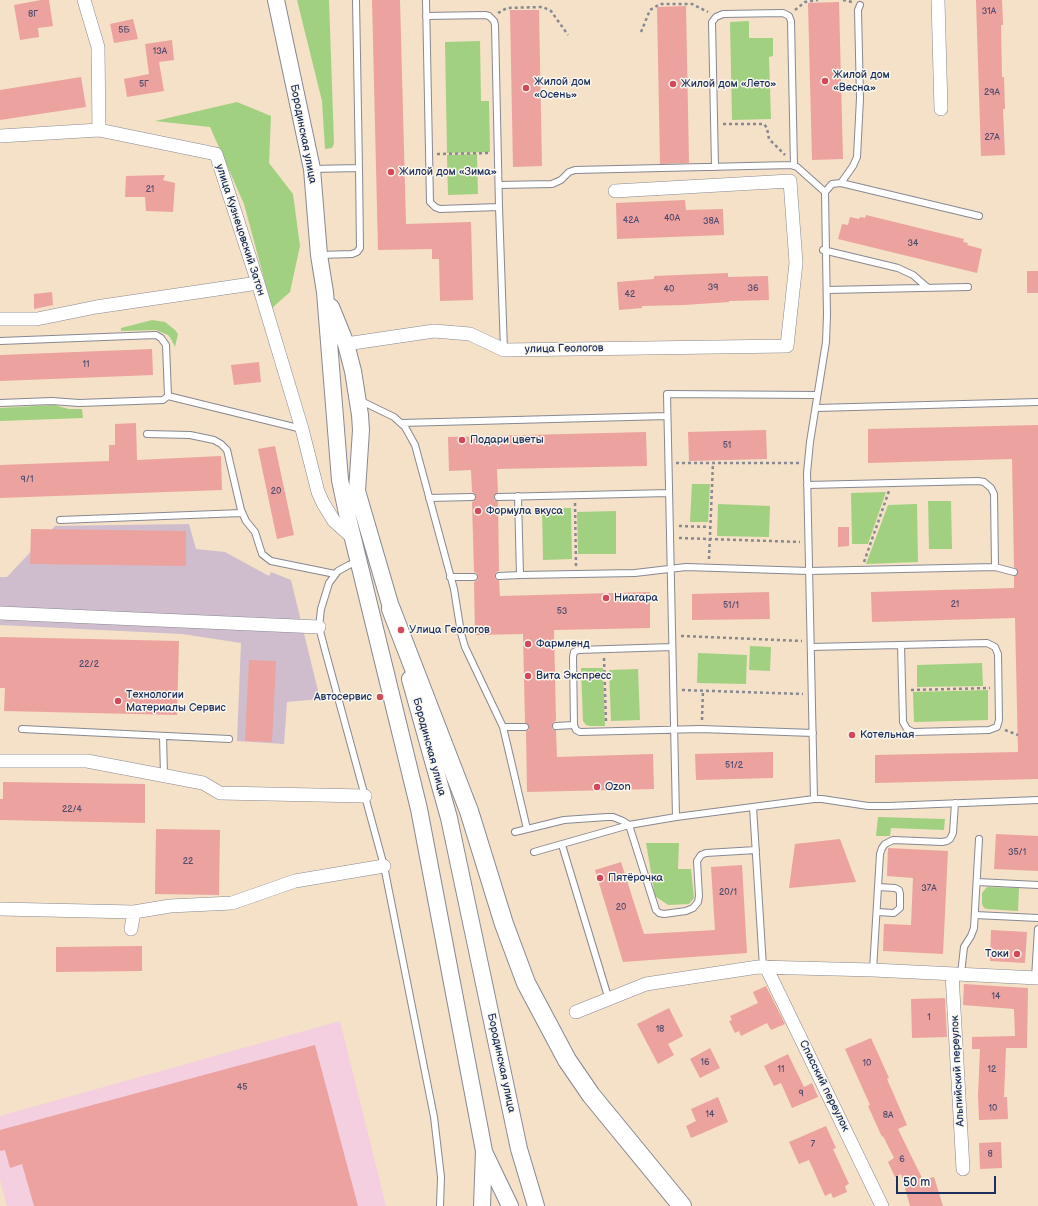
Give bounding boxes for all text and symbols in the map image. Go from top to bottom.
house number: 31А [982,7,996,17]
house number: 8Г [28,10,38,20]
house number: 5Б [118,26,130,36]
house number: 13А [153,47,167,57]
place label: Жилой дом «Весна» [833,68,890,94]
place label: Жилой дом «Осень» [534,75,591,101]
marker: Жилой дом «Весна» [820,76,830,86]
place label: Жилой дом «Лето» [681,77,776,91]
marker: Жилой дом «Лето» [668,79,678,89]
house number: 5Г [139,80,149,90]
street label: Бородинская улица [287,83,319,185]
marker: Жилой дом «Осень» [521,83,531,93]
house number: 29А [984,88,1000,98]
house number: 27А [984,133,1000,143]
street label: улица Кузнецовский Затон [212,163,268,297]
place label: Жилой дом «Зима» [399,165,497,179]
marker: Жилой дом «Зима» [386,167,396,177]
house number: 21 [146,185,154,195]
house number: 40А [664,214,680,224]
house number: 42А [623,216,639,226]
house number: 38А [703,217,719,227]
house number: 34 [907,239,919,249]
house number: 39 [708,283,718,293]
house number: 36 [747,284,759,294]
house number: 40 [664,285,674,295]
house number: 42 [625,290,635,300]
street label: улица Геологов [525,342,603,356]
house number: 11 [83,360,89,370]
place label: Подари цветы [470,433,544,447]
marker: Подари цветы [457,435,467,445]
house number: 51 [723,441,731,451]
house number: 9/1 [21,475,33,485]
house number: 20 [271,487,281,497]
place label: Формула вкуса [486,504,563,518]
marker: Формула вкуса [473,506,483,516]
place label: Ниагара [614,591,658,605]
marker: Ниагара [601,593,611,603]
house number: 21 [951,600,959,610]
house number: 51/1 [723,601,739,611]
house number: 53 [557,607,567,617]
place label: Улица Геологов [409,623,490,637]
marker: Улица Геологов [396,625,406,635]
place label: Фармленд [536,637,590,651]
marker: Фармленд [523,639,533,649]
house number: 22/2 [79,660,99,670]
place label: Вита Экспресс [536,669,612,683]
marker: Вита Экспресс [523,671,533,681]
place label: Технологии Материалы Сервис [126,688,226,714]
place label: Автосервис [314,690,372,704]
marker: Автосервис [375,692,385,702]
marker: Технологии Материалы Сервис [113,696,123,706]
street label: Бородинская улица [410,696,448,798]
place label: Котельная [860,728,914,742]
marker: Котельная [847,730,857,740]
house number: 51/2 [725,761,743,771]
place label: Ozon [605,780,631,794]
marker: Ozon [592,782,602,792]
house number: 22/4 [62,805,82,815]
house number: 35/1 [1008,848,1026,858]
house number: 22 [183,857,193,867]
place label: Пятёрочка [608,871,663,885]
marker: Пятёрочка [595,873,605,883]
house number: 37А [921,884,937,894]
house number: 20/1 [719,888,737,898]
house number: 20 [616,903,626,913]
place label: Токи [985,947,1009,961]
marker: Токи [1012,949,1022,959]
house number: 14 [992,992,1000,1002]
street label: Бородинская улица [484,1012,518,1114]
house number: 1 [927,1013,931,1023]
street label: Альпийский переулок [948,1015,968,1127]
house number: 18 [656,1025,664,1035]
street label: Спасский переулок [796,1038,852,1134]
house number: 16 [701,1058,709,1068]
house number: 10 [863,1059,871,1069]
house number: 11 [778,1065,784,1075]
house number: 12 [988,1065,996,1075]
house number: 45 [237,1083,247,1093]
house number: 9 [798,1089,804,1099]
house number: 10 [989,1104,997,1114]
house number: 14 [706,1110,714,1120]
house number: 8А [883,1111,893,1121]
house number: 7 [811,1140,815,1150]
house number: 8 [987,1150,993,1160]
house number: 6 [899,1155,905,1165]
scale bar [898,1168,998,1194]
text: 50 m [903,1175,930,1190]

